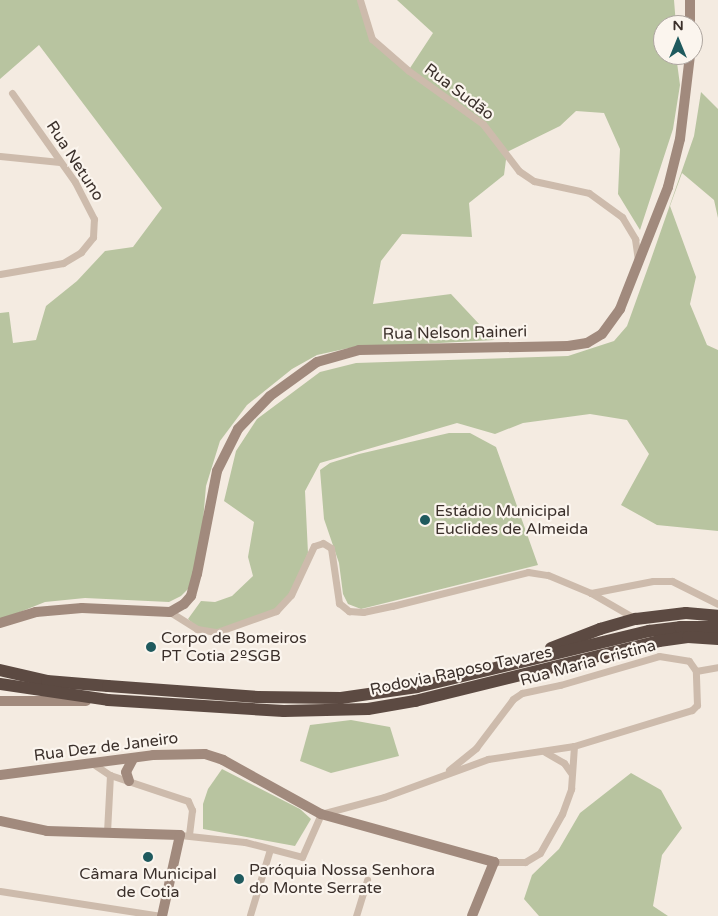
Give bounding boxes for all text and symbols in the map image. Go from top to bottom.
north arrow [653,15,703,65]
text: N [672,17,684,34]
street label: Rua Sudão [420,59,498,125]
street label: Rua Netuno [42,117,108,205]
street label: Rua Nelson Raineri [383,322,527,344]
place label: Estádio Municipal Euclides de Almeida [435,501,588,539]
marker: Estádio Municipal Euclides de Almeida [419,514,431,526]
place label: Corpo de Bomeiros PT Cotia 2ºSGB [161,628,307,666]
street label: Rua Maria Cristina [518,636,658,690]
marker: Corpo de Bomeiros PT Cotia 2ºSGB [145,641,157,653]
street label: Rodovia Raposo Tavares [368,642,554,700]
street label: Rua Dez de Janeiro [33,729,179,765]
marker: Câmara Municipal de Cotia [142,851,154,863]
place label: Paróquia Nossa Senhora do Monte Serrate [249,860,435,898]
place label: Câmara Municipal de Cotia [79,864,217,902]
marker: Paróquia Nossa Senhora do Monte Serrate [233,873,245,885]

